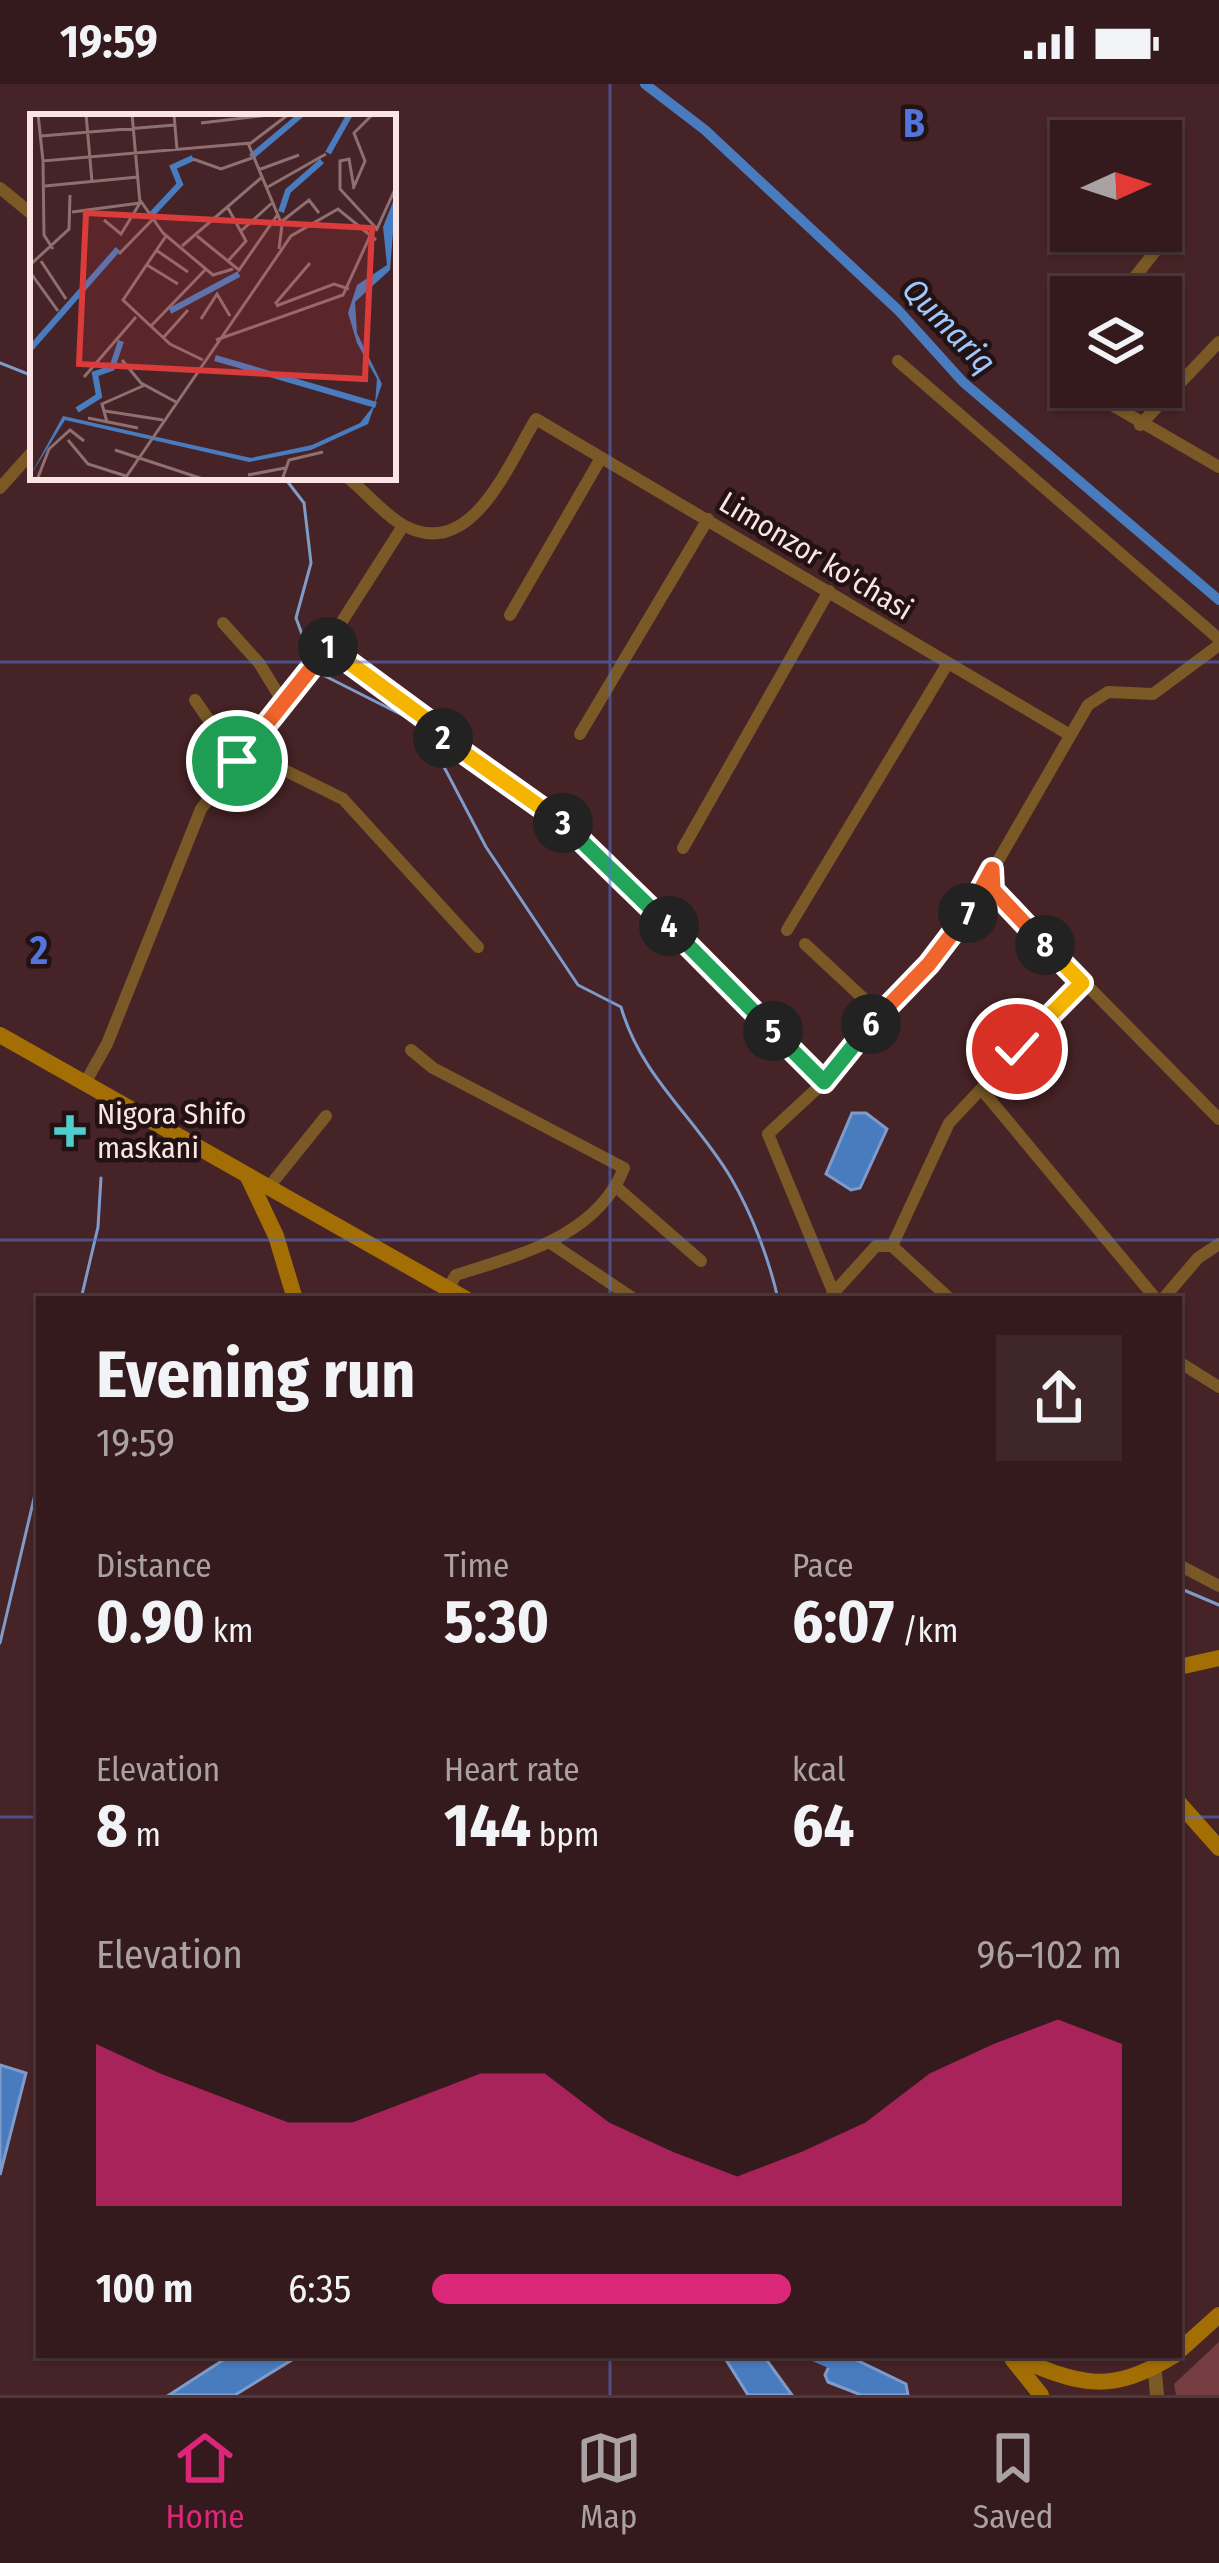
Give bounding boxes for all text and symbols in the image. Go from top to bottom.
text: 19:59 [60,15,158,69]
text: B [903,101,925,147]
inset map [30,114,396,480]
north arrow [1050,120,1182,252]
map controls [1050,120,1182,408]
water label: Qumariq [894,270,1004,382]
button: layers [1050,276,1182,408]
street label: Limonzor ko'chasi [713,484,919,628]
pin: 1 [298,617,358,677]
text: 1 [321,627,335,667]
pin: 2 [413,708,473,768]
pin [186,710,288,812]
text: 2 [435,718,451,758]
icon: arrive [204,728,270,794]
pin: 3 [533,793,593,853]
text: 3 [555,803,571,843]
pin: 7 [938,883,998,943]
text: 7 [961,893,975,933]
pin: 4 [639,896,699,956]
text: 4 [661,906,677,946]
pin: 8 [1015,915,1075,975]
text: 8 [1036,925,1054,965]
text: 2 [29,928,48,974]
pin: 6 [841,994,901,1054]
pin [966,998,1068,1100]
pin: 5 [743,1001,803,1061]
text: 6 [862,1004,880,1044]
text: 5 [765,1011,781,1051]
icon: check [984,1016,1050,1082]
place label: Nigora Shifo maskani [97,1096,246,1166]
marker: Nigora Shifo maskani [54,1115,86,1147]
text: Evening run [96,1335,416,1414]
button: share [996,1335,1122,1461]
text: 19:59 [96,1420,175,1466]
text: Distance [96,1546,212,1586]
text: Time [444,1546,509,1586]
text: Pace [792,1546,854,1586]
text: 0.90 [96,1586,205,1658]
text: 5:30 [444,1586,549,1658]
text: 6:07 [792,1586,894,1658]
text: km [205,1611,253,1651]
text: /km [894,1611,958,1651]
text: Elevation [96,1750,220,1790]
text: Heart rate [444,1750,580,1790]
text: kcal [792,1750,845,1790]
text: 8 [96,1790,128,1862]
text: 144 [444,1790,531,1862]
text: 64 [792,1790,854,1862]
text: m [128,1815,161,1855]
text: bpm [531,1815,599,1855]
text: Elevation [96,1932,243,1978]
text: 96–102 m [976,1932,1122,1978]
text: 100 m [96,2266,193,2312]
text: 6:35 [288,2266,351,2312]
tab: Home [166,2425,245,2537]
tab: Map [576,2425,642,2537]
tab: Saved [973,2425,1053,2537]

